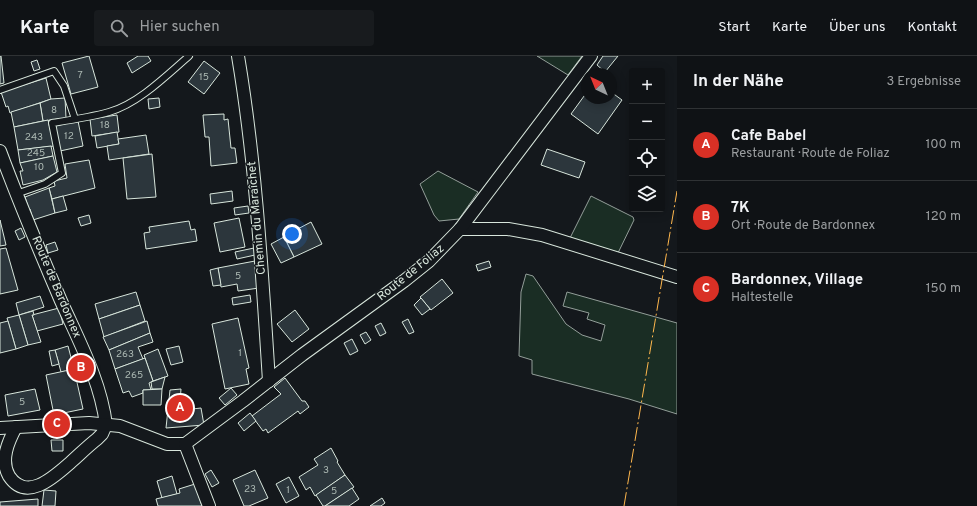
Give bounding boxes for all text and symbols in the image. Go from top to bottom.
search box [94,10,374,46]
text: Karte [20,16,70,40]
icon: search [108,17,130,39]
text: Hier suchen [140,18,220,37]
text: Start [718,19,750,36]
text: Karte [772,19,807,36]
text: Über uns [829,19,886,36]
text: Kontakt [908,19,957,36]
north arrow [581,68,617,104]
map controls [629,68,665,212]
button: + [629,68,665,104]
house number: 7 [77,69,83,82]
house number: 15 [199,71,209,84]
text: In der Nähe [693,71,784,93]
text: 3 Ergebnisse [886,74,961,90]
house number: 8 [51,104,57,117]
button: − [629,104,665,140]
house number: 18 [100,119,110,132]
text: Cafe Babel [731,127,806,146]
house number: 12 [64,130,74,143]
house number: 243 [25,131,43,144]
text: A [701,137,711,153]
text: 100 m [925,137,961,153]
button: locate [629,140,665,176]
text: Restaurant · Route de Foliaz [731,146,890,162]
house number: 245 [27,147,45,160]
house number: 10 [34,161,44,174]
street label: Chemin du Maraîchet [244,161,270,275]
button: layers [629,176,665,212]
text: 7K [731,199,750,218]
text: B [702,209,710,225]
text: 120 m [926,209,961,225]
text: Ort · Route de Bardonnex [731,218,875,234]
your location [282,224,302,244]
street label: Route de Bardonnex [27,234,85,340]
street label: Route de Foliaz [374,241,448,305]
house number: 5 [235,270,241,283]
text: Bardonnex, Village [731,271,863,290]
text: C [702,281,710,297]
text: 150 m [926,281,961,297]
text: Haltestelle [731,290,793,306]
house number: 1 [238,347,242,360]
house number: 263 [116,348,134,361]
pin: B [68,353,94,383]
house number: 265 [125,369,143,382]
pin: A [167,393,193,423]
house number: 5 [19,396,25,409]
pin: C [44,409,70,439]
house number: 3 [323,464,329,477]
house number: 23 [244,483,256,496]
house number: 1 [286,484,290,497]
house number: 5 [331,485,337,498]

